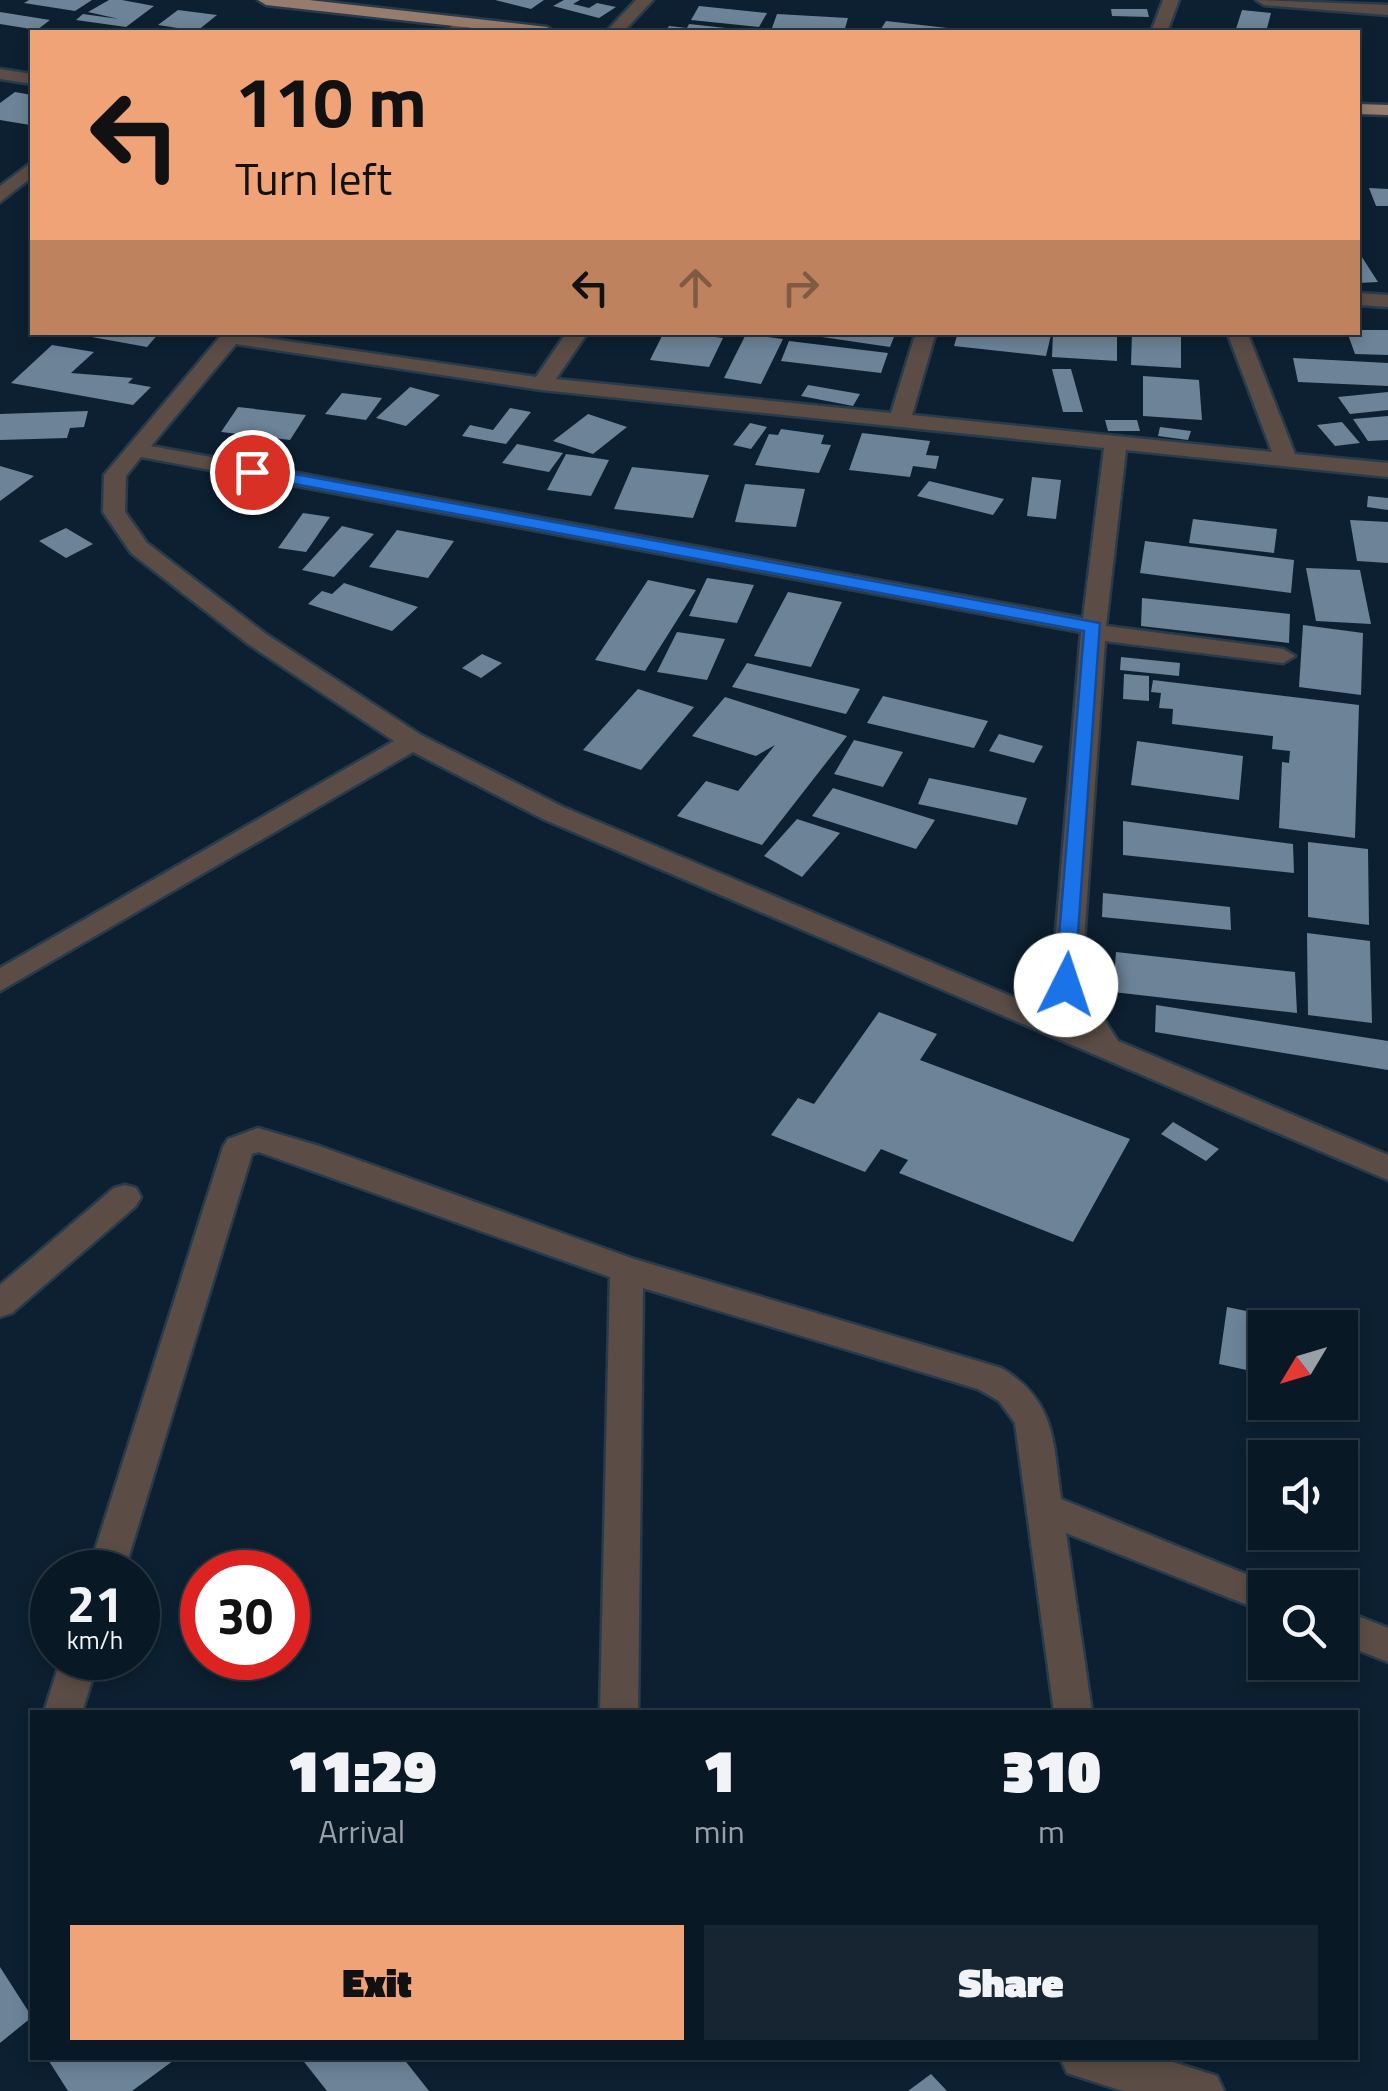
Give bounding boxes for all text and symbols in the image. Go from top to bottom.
text: 110 m [235,48,427,154]
icon: left [70,70,200,200]
text: Turn left [235,144,392,212]
icon: left [563,260,618,315]
icon: ahead [668,260,723,315]
icon: right [773,260,828,315]
pin [210,430,295,515]
icon: arrive [225,445,280,500]
position arrow [1014,933,1118,1037]
north arrow [1248,1310,1358,1420]
map controls [1248,1310,1358,1680]
button: sound [1248,1440,1358,1550]
speed limit sign: 30 [180,1550,310,1680]
text: 21 [67,1565,123,1641]
button: search [1248,1570,1358,1680]
text: km/h [67,1621,123,1659]
text: 11:29 [287,1724,436,1815]
text: 1 [703,1724,736,1815]
text: 310 [1002,1724,1101,1815]
text: Arrival [318,1807,405,1855]
text: min [694,1807,745,1855]
text: m [1038,1807,1065,1855]
button: Exit [70,1925,684,2040]
button: Share [704,1925,1318,2040]

